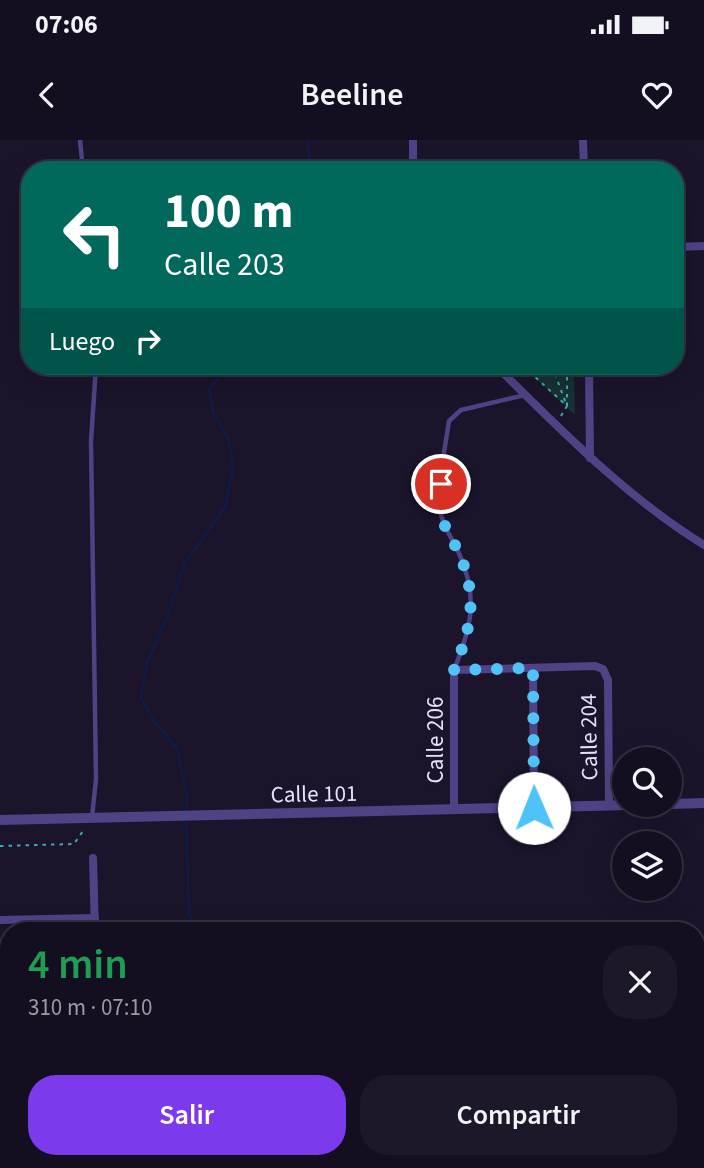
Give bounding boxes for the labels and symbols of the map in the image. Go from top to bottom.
pin [411,454,471,514]
street label: Calle 204 [572,693,606,781]
street label: Calle 206 [419,697,452,783]
position arrow [497,771,571,845]
street label: Calle 101 [270,777,358,811]

